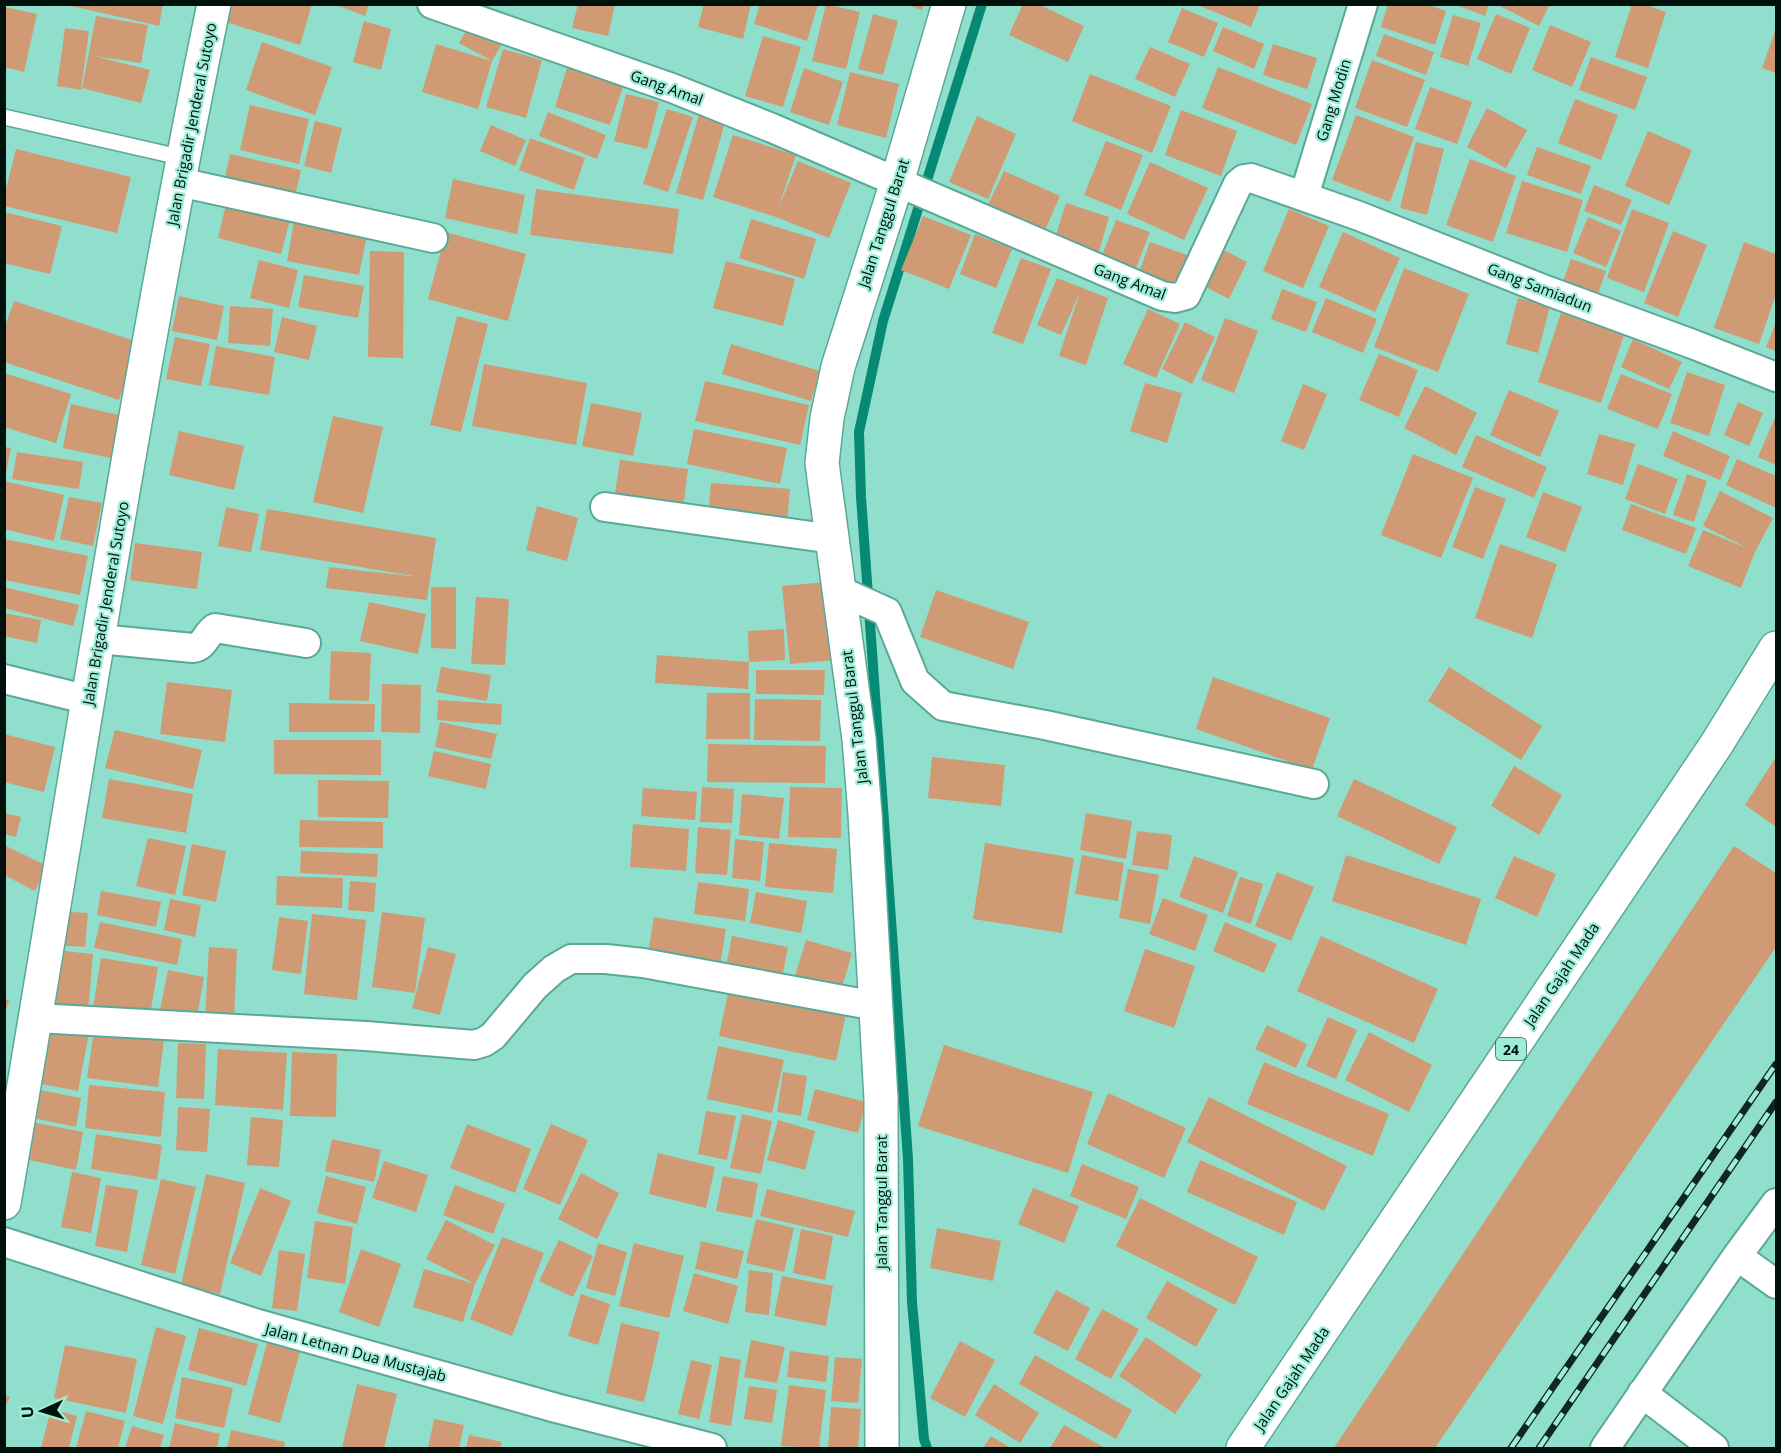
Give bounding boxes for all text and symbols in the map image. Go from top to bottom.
street label: Jalan Brigadir Jenderal Sutoyo [161,21,221,229]
street label: Gang Modin [1311,56,1355,144]
street label: Gang Amal [628,65,706,109]
street label: Jalan Tanggul Barat [852,156,913,292]
street label: Gang Amal [1091,258,1169,304]
street label: Gang Samiadun [1485,258,1595,316]
street label: Jalan Brigadir Jenderal Sutoyo [77,500,133,708]
street label: Jalan Tanggul Barat [836,649,872,787]
street label: Jalan Gajah Mada [1518,918,1603,1032]
road number: 24 [1496,1038,1526,1060]
street label: Jalan Tanggul Barat [871,1135,891,1271]
street label: Jalan Letnan Dua Mustajab [261,1318,449,1386]
street label: Jalan Gajah Mada [1248,1322,1333,1436]
north arrow [12,1381,72,1441]
text: U [16,1405,38,1419]

